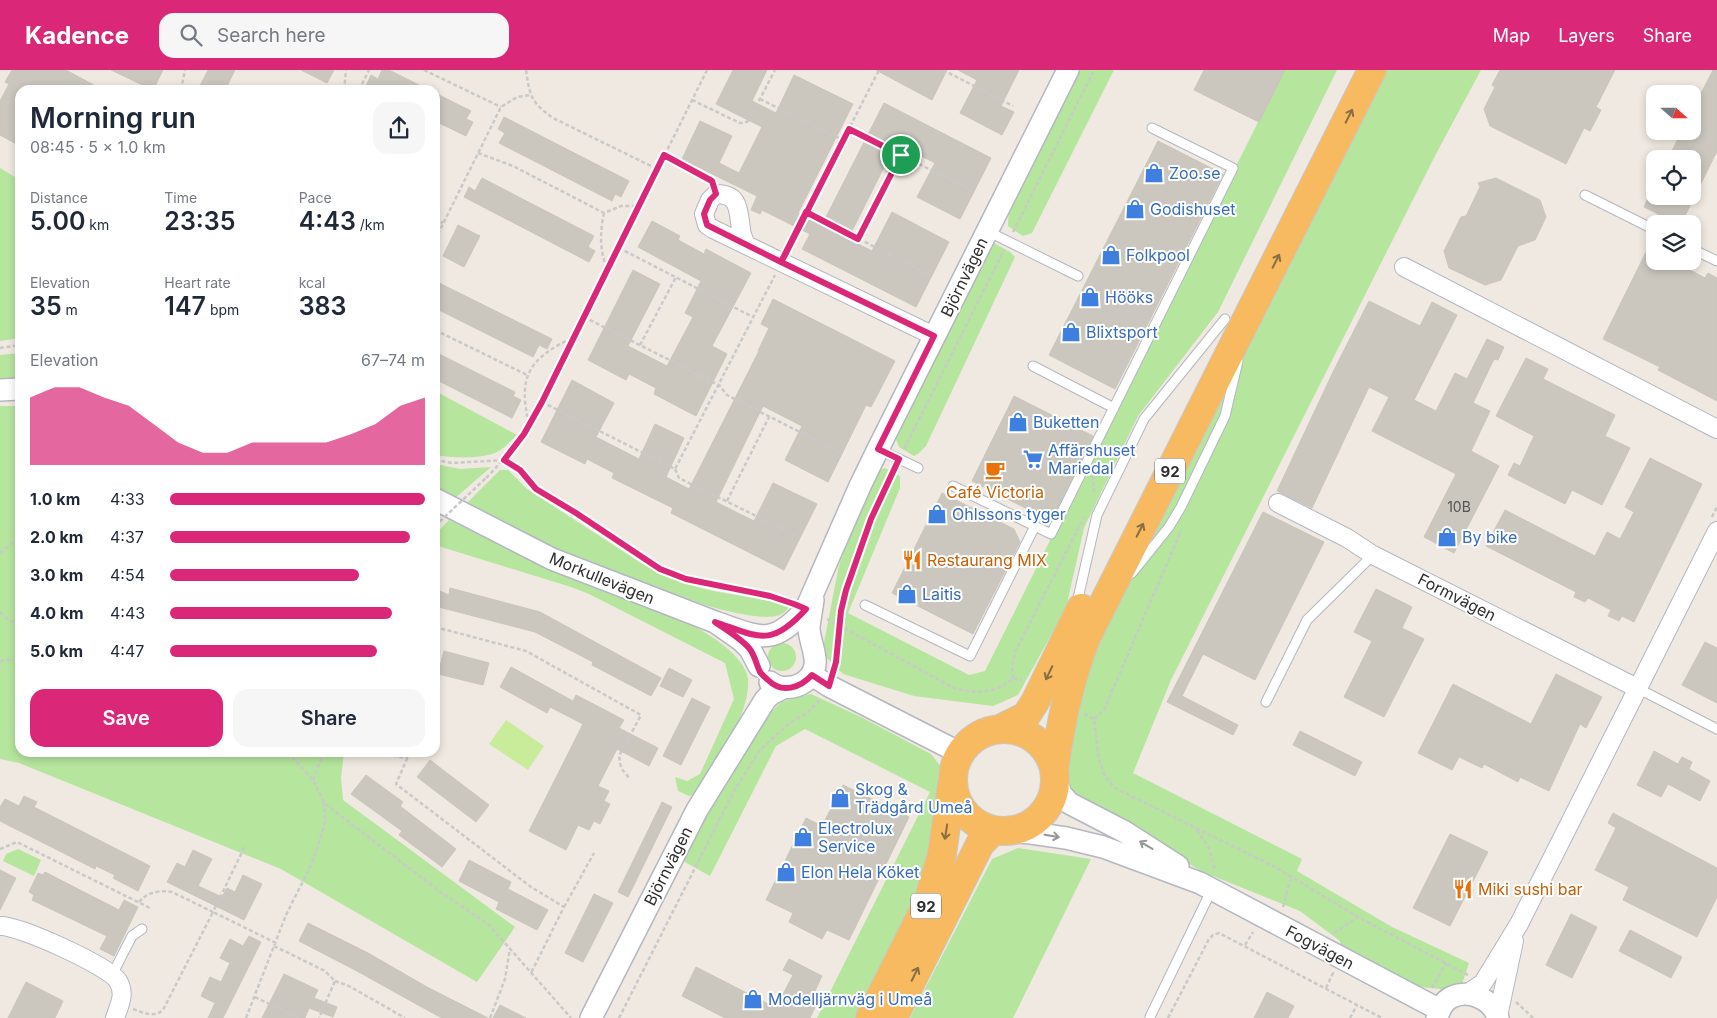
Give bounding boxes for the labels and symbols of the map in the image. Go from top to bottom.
north arrow [1646,85,1701,140]
one-way arrow [1344,109,1354,124]
pin [880,134,922,176]
shop icon: Zoo.se [1143,162,1165,184]
place label: Zoo.se [1169,163,1221,183]
shop icon: Godishuset [1124,198,1146,220]
place label: Godishuset [1150,199,1236,219]
street label: Björnvägen [936,234,992,320]
shop icon: Folkpool [1100,244,1122,266]
place label: Folkpool [1126,245,1190,265]
one-way arrow [1271,254,1281,269]
shop icon: Hööks [1079,286,1101,308]
place label: Hööks [1105,287,1153,307]
shop icon: Blixtsport [1060,321,1082,343]
place label: Blixtsport [1086,322,1158,342]
shop icon: Buketten [1007,411,1029,433]
place label: Buketten [1033,412,1099,432]
place label: Affärshuset Mariedal [1048,440,1135,478]
supermarket icon: Affärshuset Mariedal [1022,448,1044,470]
road number: 92 [1155,458,1185,484]
cafe icon: Café Victoria [984,459,1006,481]
place label: Café Victoria [946,482,1044,502]
house number: 10B [1447,498,1471,515]
shop icon: Ohlssons tyger [926,503,948,525]
place label: Ohlssons tyger [952,504,1066,524]
one-way arrow [1136,523,1146,538]
shop icon: By bike [1436,526,1458,548]
place label: By bike [1462,527,1517,547]
street label: Morkullevägen [546,548,658,608]
restaurant icon: Restaurang MIX [901,549,923,571]
place label: Restaurang MIX [927,550,1047,570]
street label: Formvägen [1415,569,1499,625]
shop icon: Laitis [896,583,918,605]
place label: Laitis [922,584,961,604]
one-way arrow [1044,665,1053,680]
place label: Skog & Trädgård Umeå [855,779,972,817]
shop icon: Skog & Trädgård Umeå [829,787,851,809]
place label: Electrolux Service [818,818,893,856]
street label: Björnvägen [640,823,696,909]
one-way arrow [940,823,950,839]
shop icon: Electrolux Service [792,826,814,848]
one-way arrow [1044,831,1060,841]
one-way arrow [1139,840,1153,851]
shop icon: Elon Hela Köket [775,861,797,883]
place label: Elon Hela Köket [801,862,919,882]
restaurant icon: Miki sushi bar [1452,878,1474,900]
place label: Miki sushi bar [1478,879,1583,899]
road number: 92 [911,894,941,918]
street label: Fogvägen [1282,921,1358,973]
one-way arrow [910,967,920,982]
shop icon: Modelljärnväg i Umeå [742,988,764,1010]
place label: Modelljärnväg i Umeå [768,989,932,1009]

